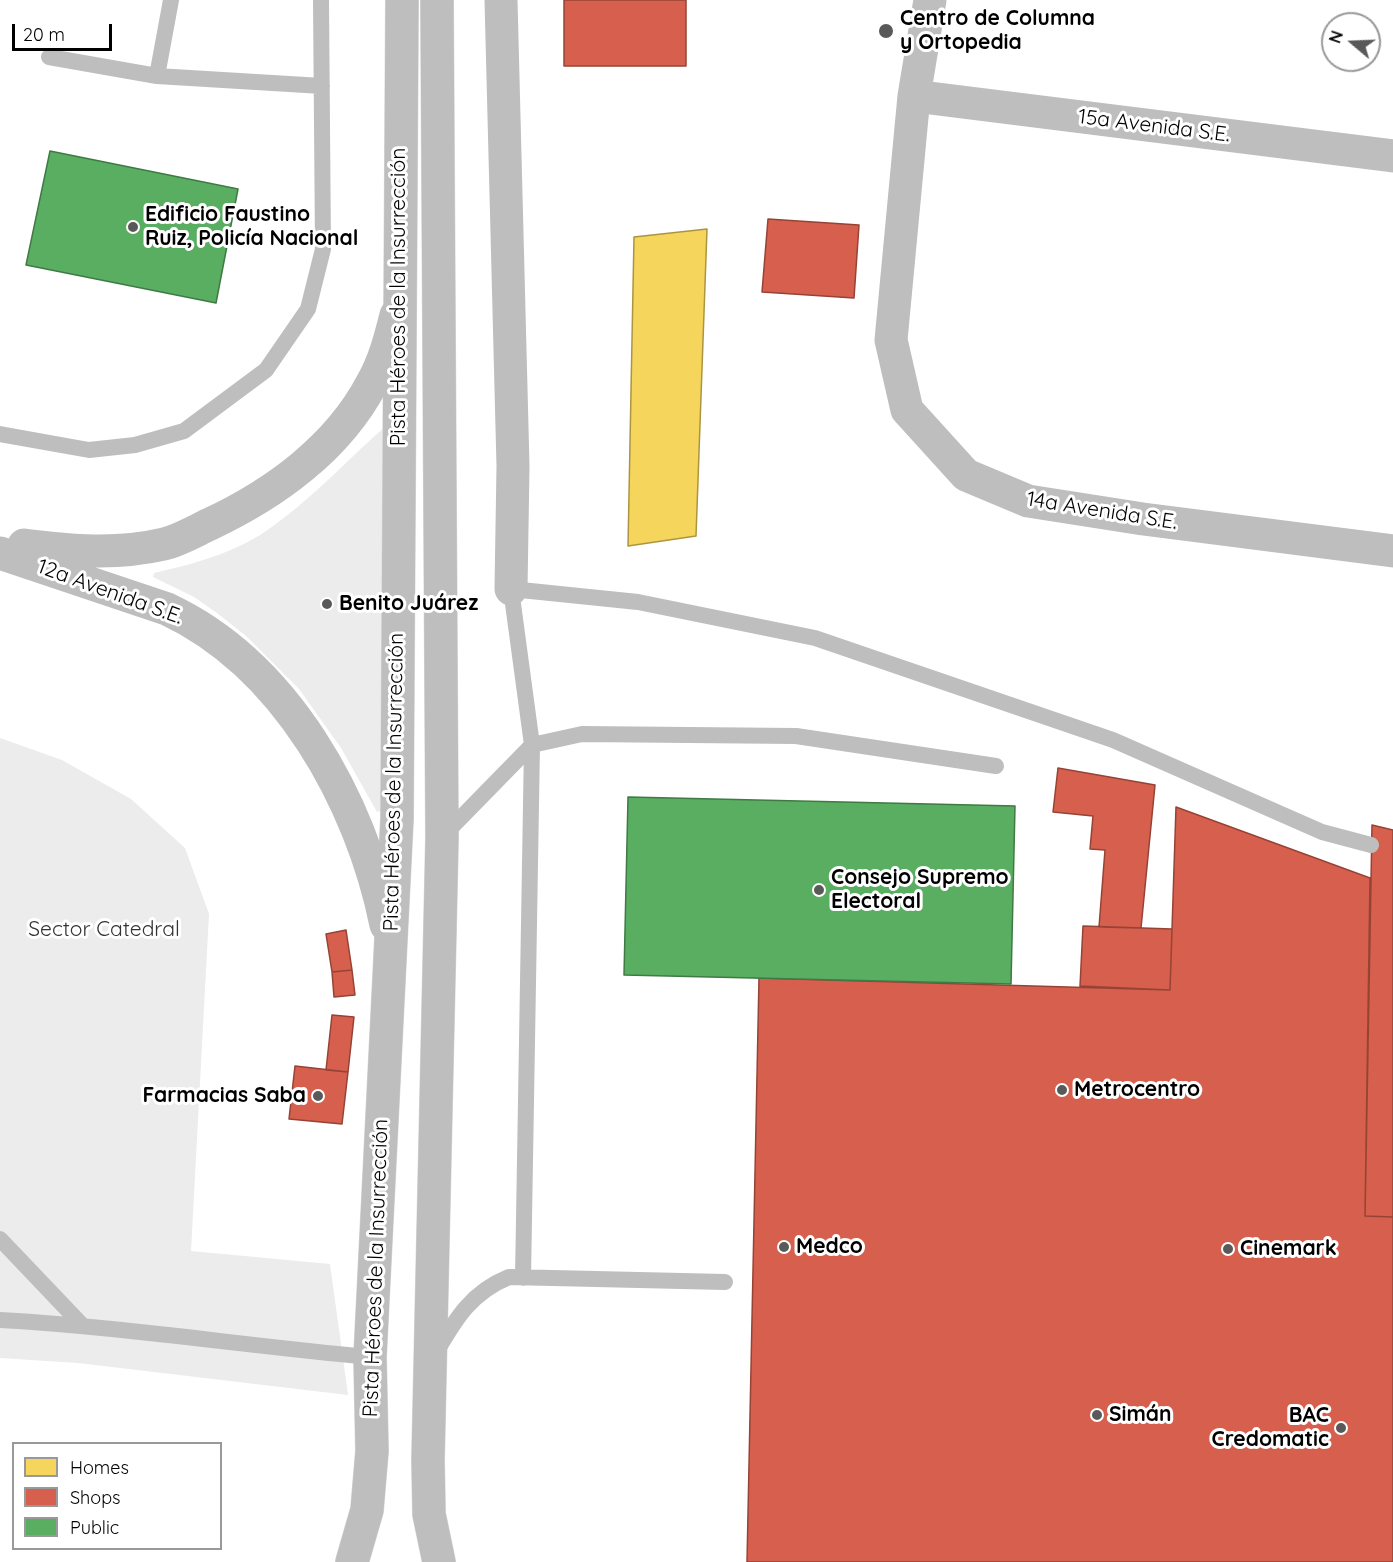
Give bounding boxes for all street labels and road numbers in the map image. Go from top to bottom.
street label: 15a Avenida S.E. [1077,104,1231,148]
street label: Pista Héroes de la Insurrección [386,148,412,446]
street label: 14a Avenida S.E. [1025,487,1179,535]
street label: 12a Avenida S.E. [34,554,186,630]
street label: Pista Héroes de la Insurrección [379,632,409,932]
street label: Pista Héroes de la Insurrección [358,1118,394,1418]

